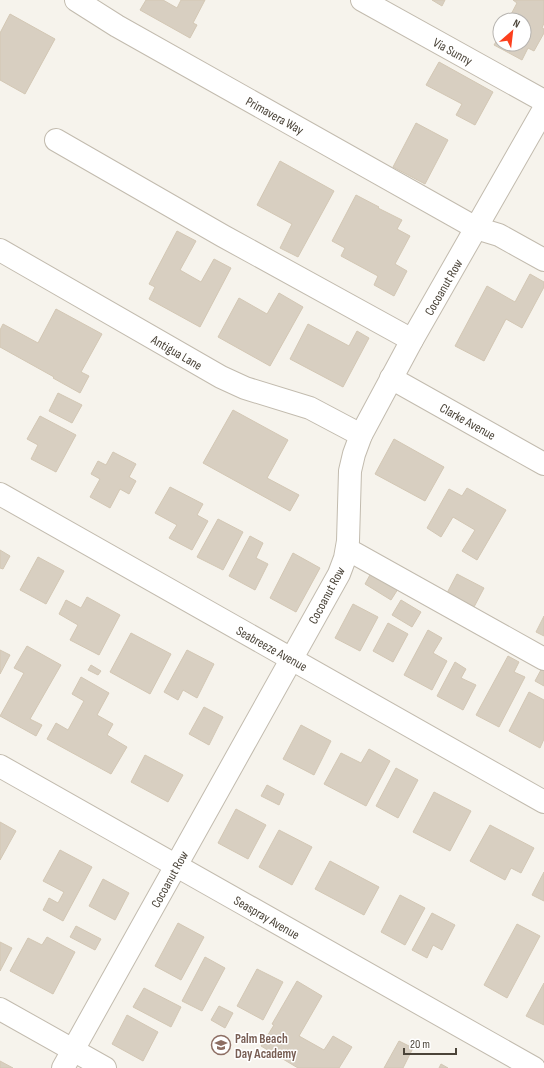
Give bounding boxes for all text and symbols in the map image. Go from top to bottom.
north arrow [492,12,532,52]
text: N [511,16,522,31]
street label: Via Sunny [430,35,475,69]
street label: Primavera Way [243,93,306,138]
street label: Cocoanut Row [421,256,467,319]
street label: Antigua Lane [147,331,205,374]
street label: Clarke Avenue [437,400,498,444]
street label: Cocoanut Row [305,563,349,627]
street label: Seabreeze Avenue [233,623,310,675]
street label: Cocoanut Row [148,848,192,911]
street label: Seaspray Avenue [231,893,302,943]
scale bar [404,1030,456,1056]
place label: Palm Beach Day Academy [235,1031,297,1062]
school or university icon: Palm Beach Day Academy [210,1034,232,1056]
text: 20 m [410,1037,430,1052]

